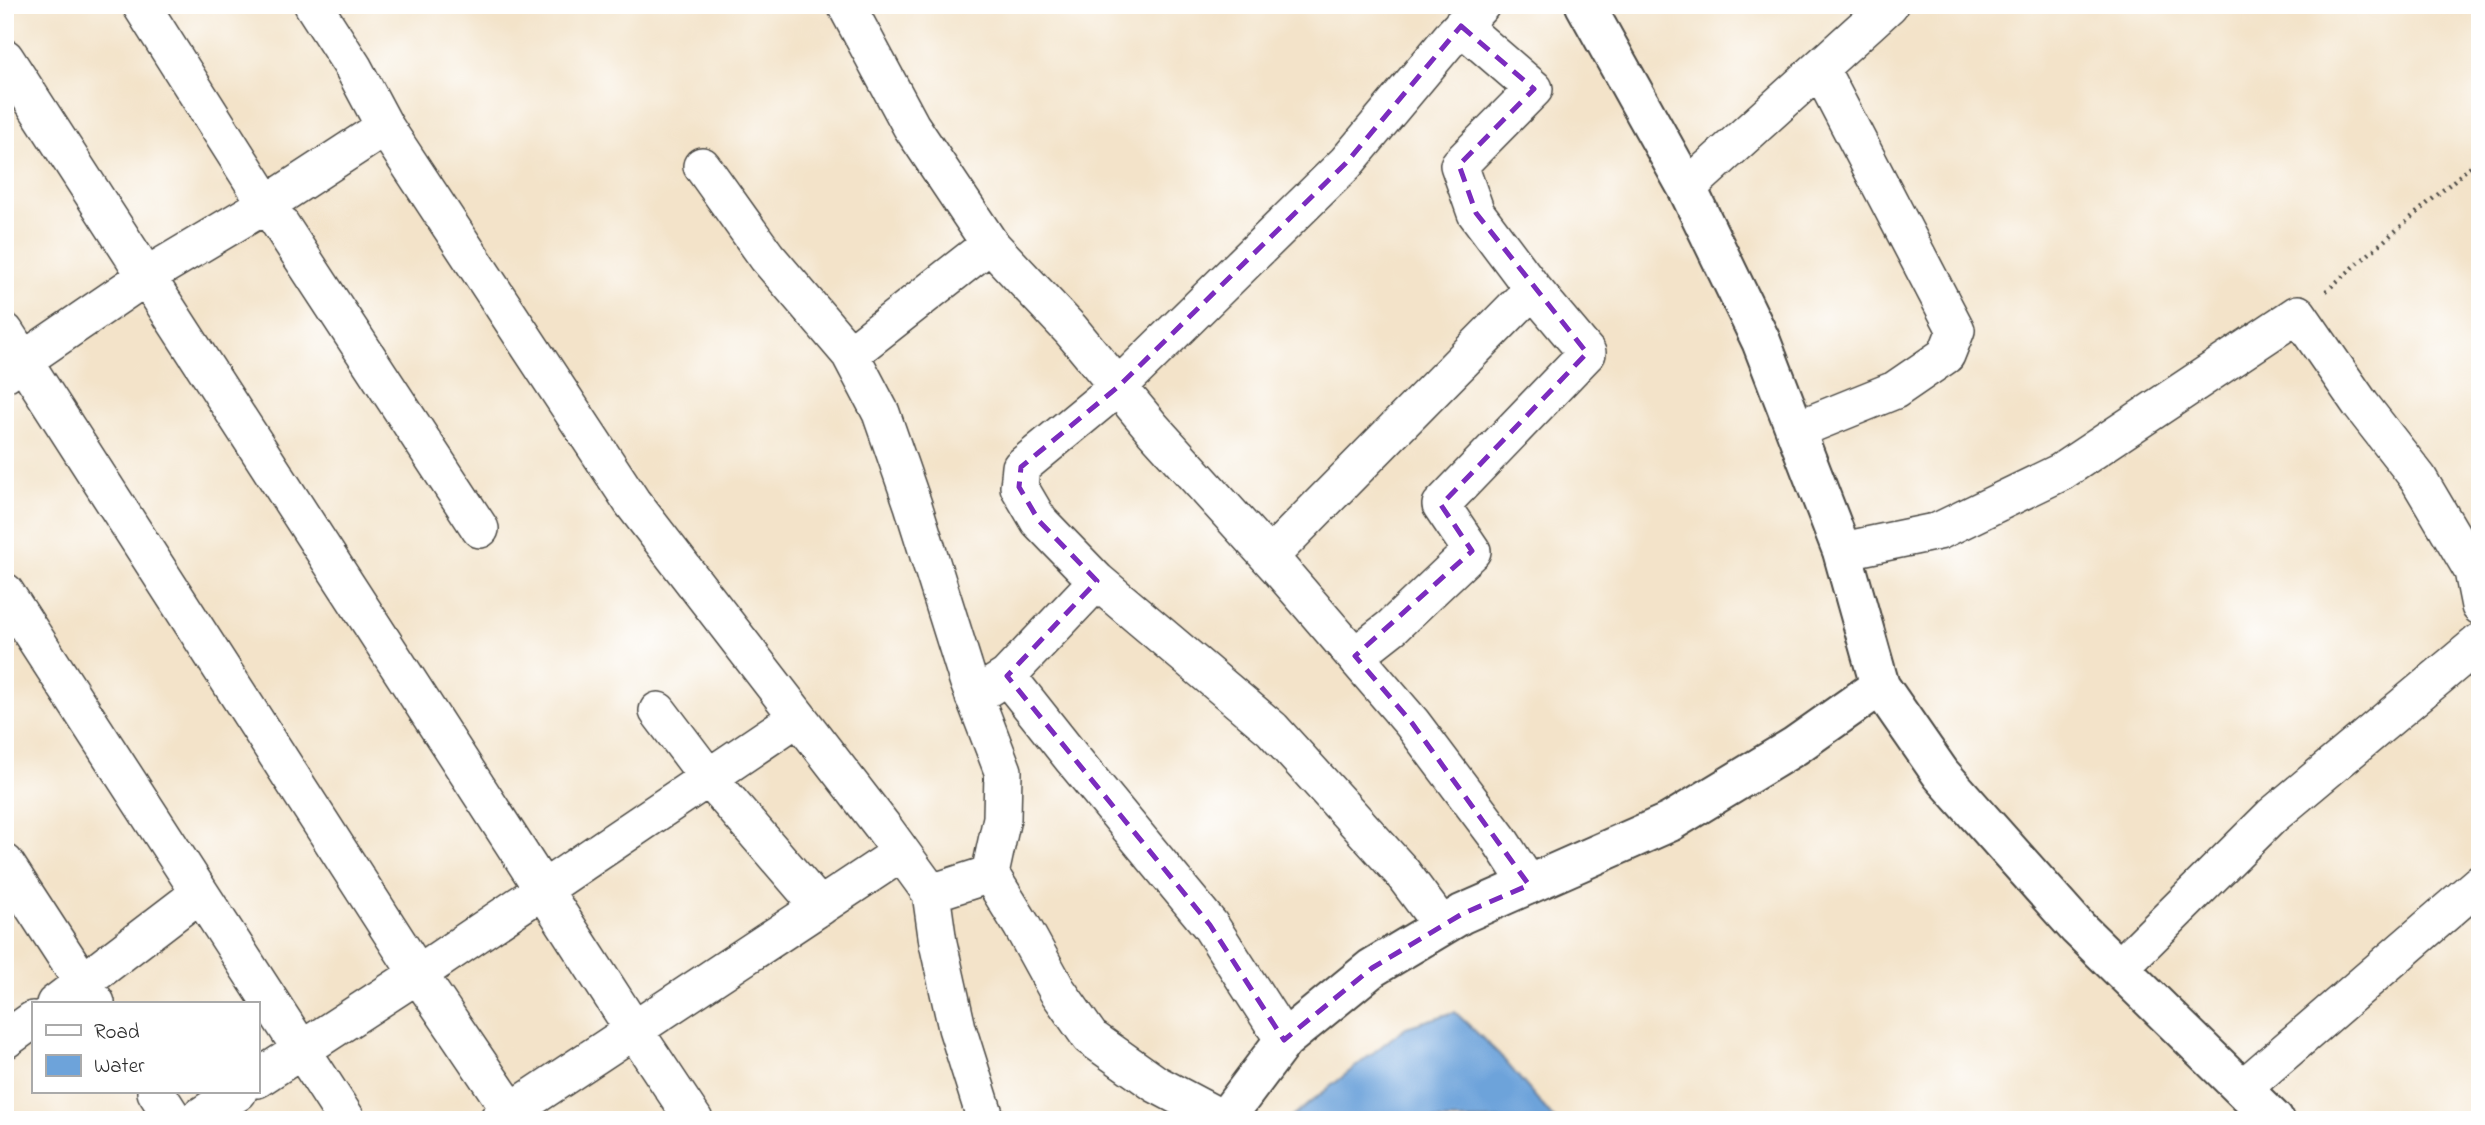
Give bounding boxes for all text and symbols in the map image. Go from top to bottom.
legend [32,1002,259,1094]
text: Road [94,1018,140,1048]
text: Water [94,1052,145,1082]

